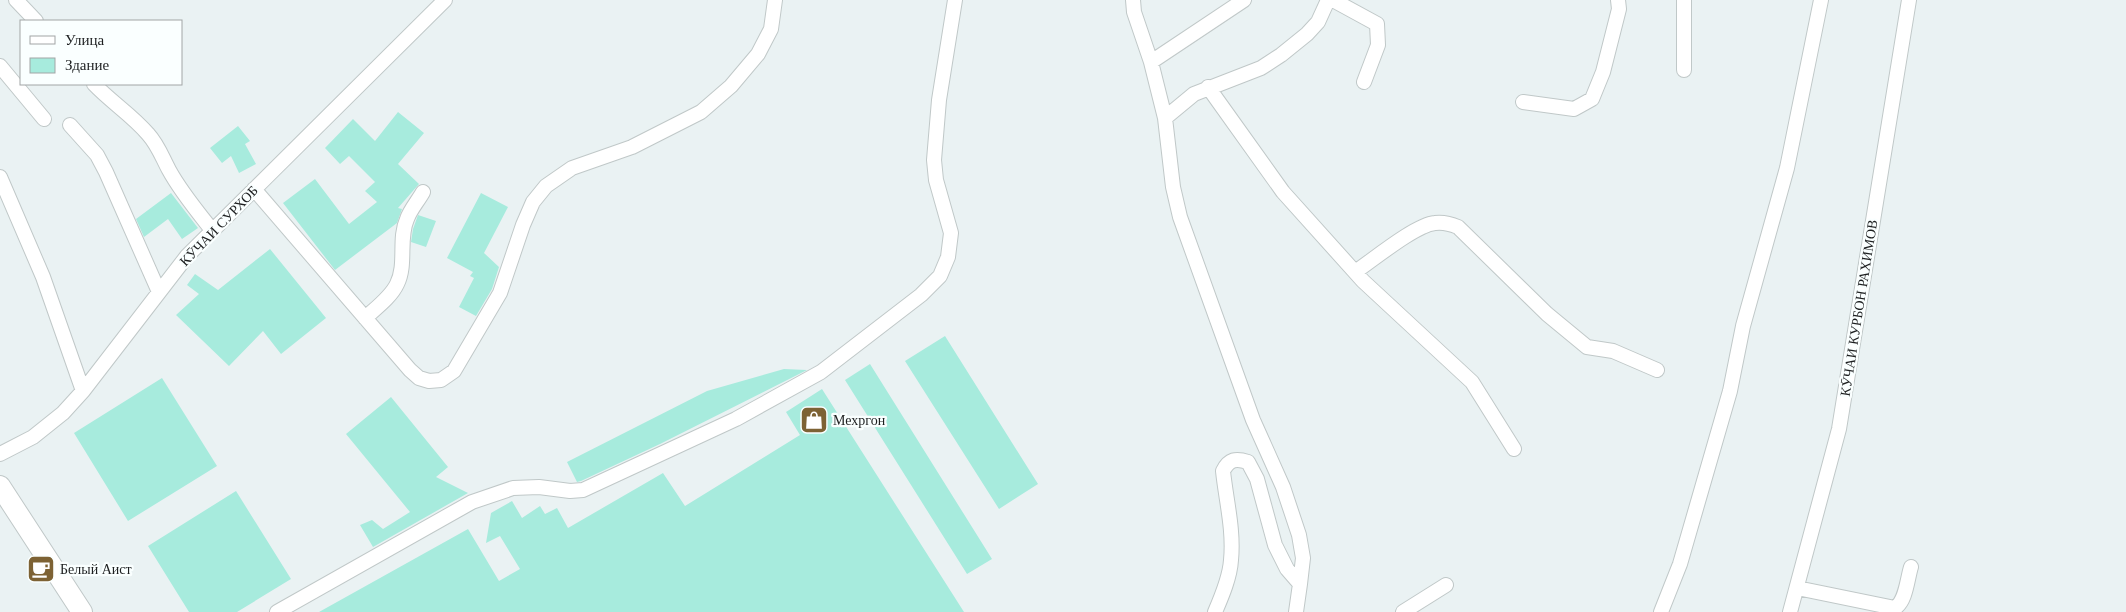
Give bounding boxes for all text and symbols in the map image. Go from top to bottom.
legend [20,20,182,85]
text: Улица [65,32,104,48]
text: Здание [65,57,109,73]
street label: КӮЧАИ СУРХОБ [177,183,261,269]
street label: КӮЧАИ КУРБОН РАХИМОВ [1838,219,1880,397]
shop icon: Мехргон [799,405,829,435]
place label: Мехргон [833,413,886,428]
cafe icon: Белый Аист [26,554,56,584]
place label: Белый Аист [60,562,132,577]

